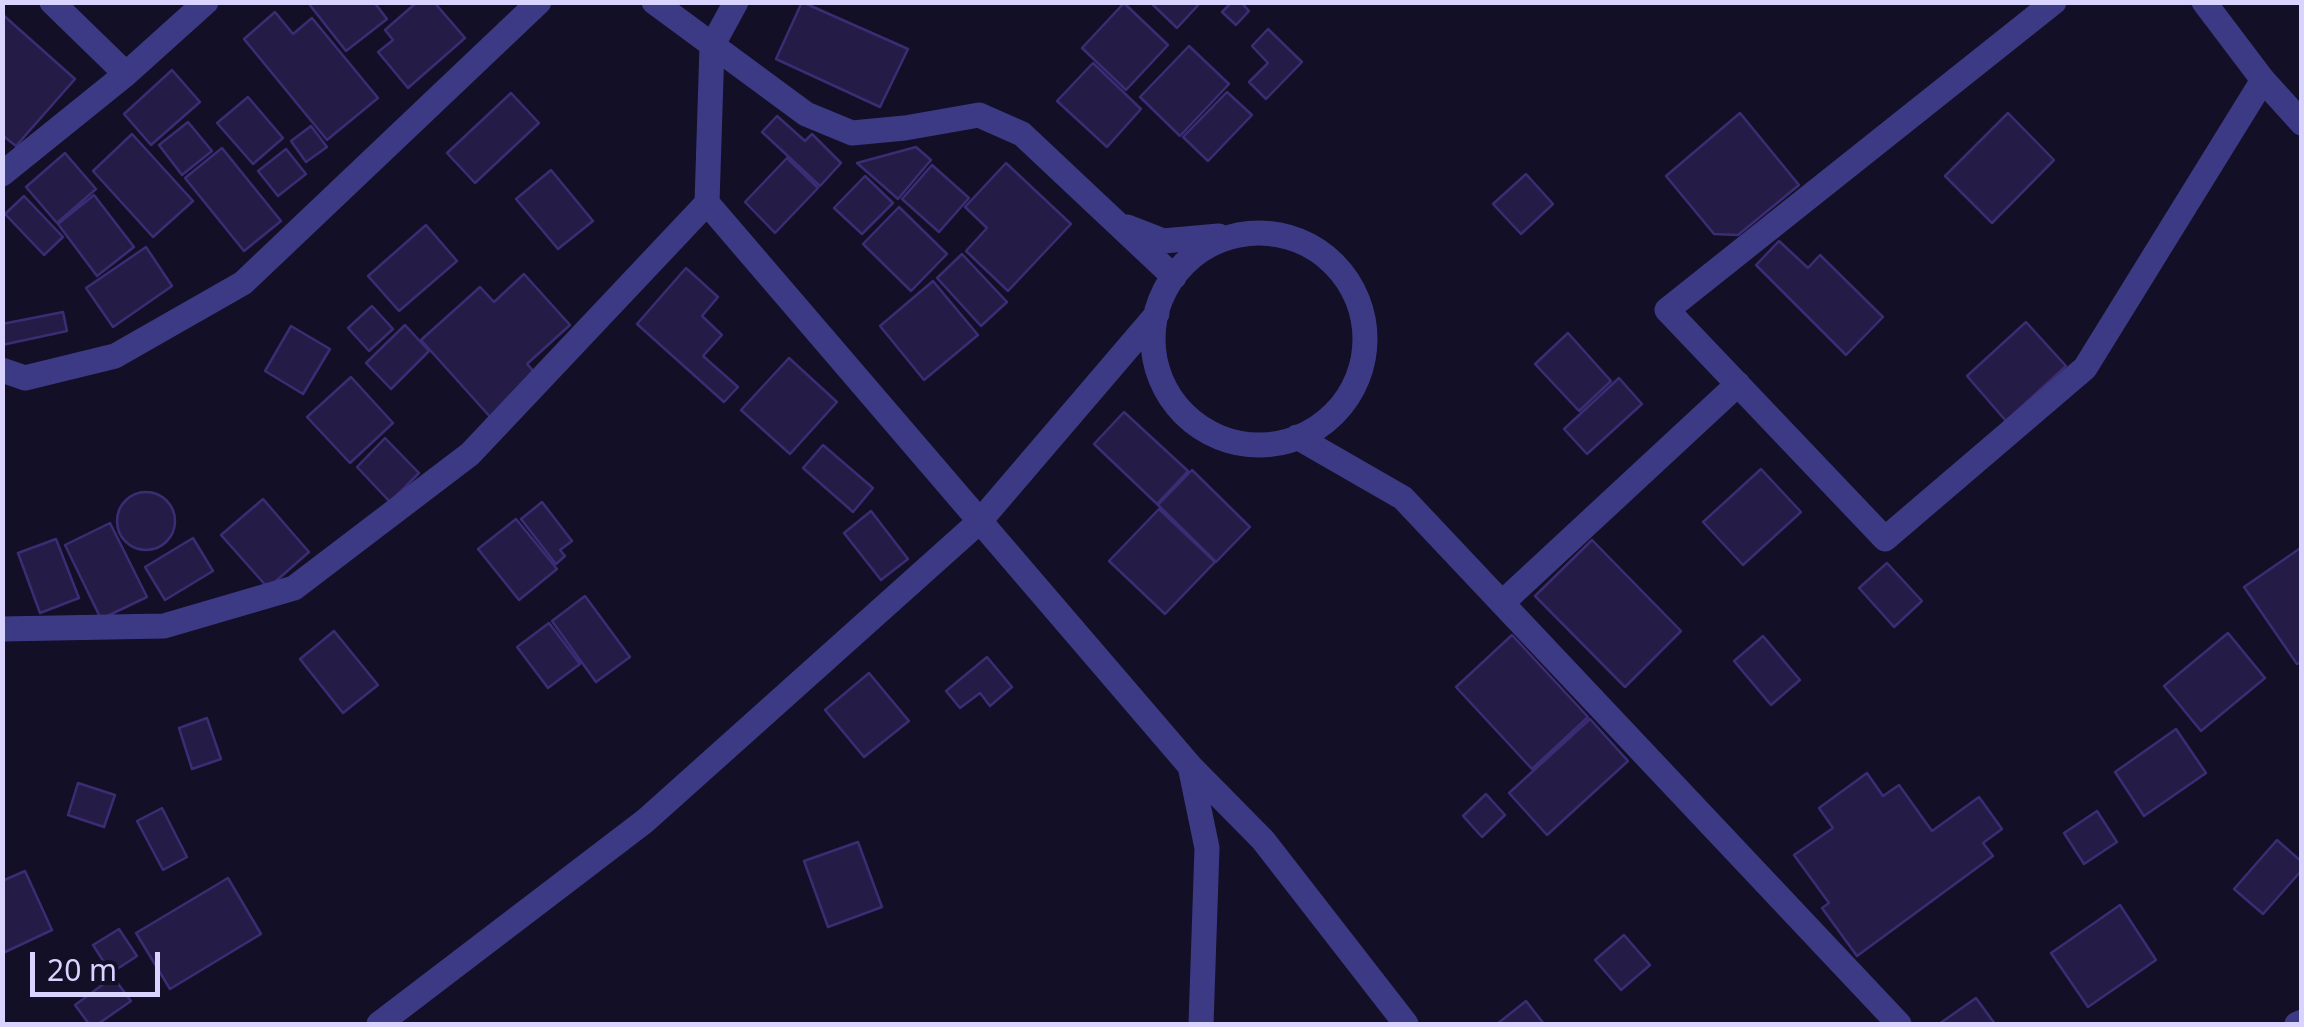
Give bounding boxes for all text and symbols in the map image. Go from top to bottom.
scale bar [35,932,165,994]
text: 20 m [47,949,117,990]

